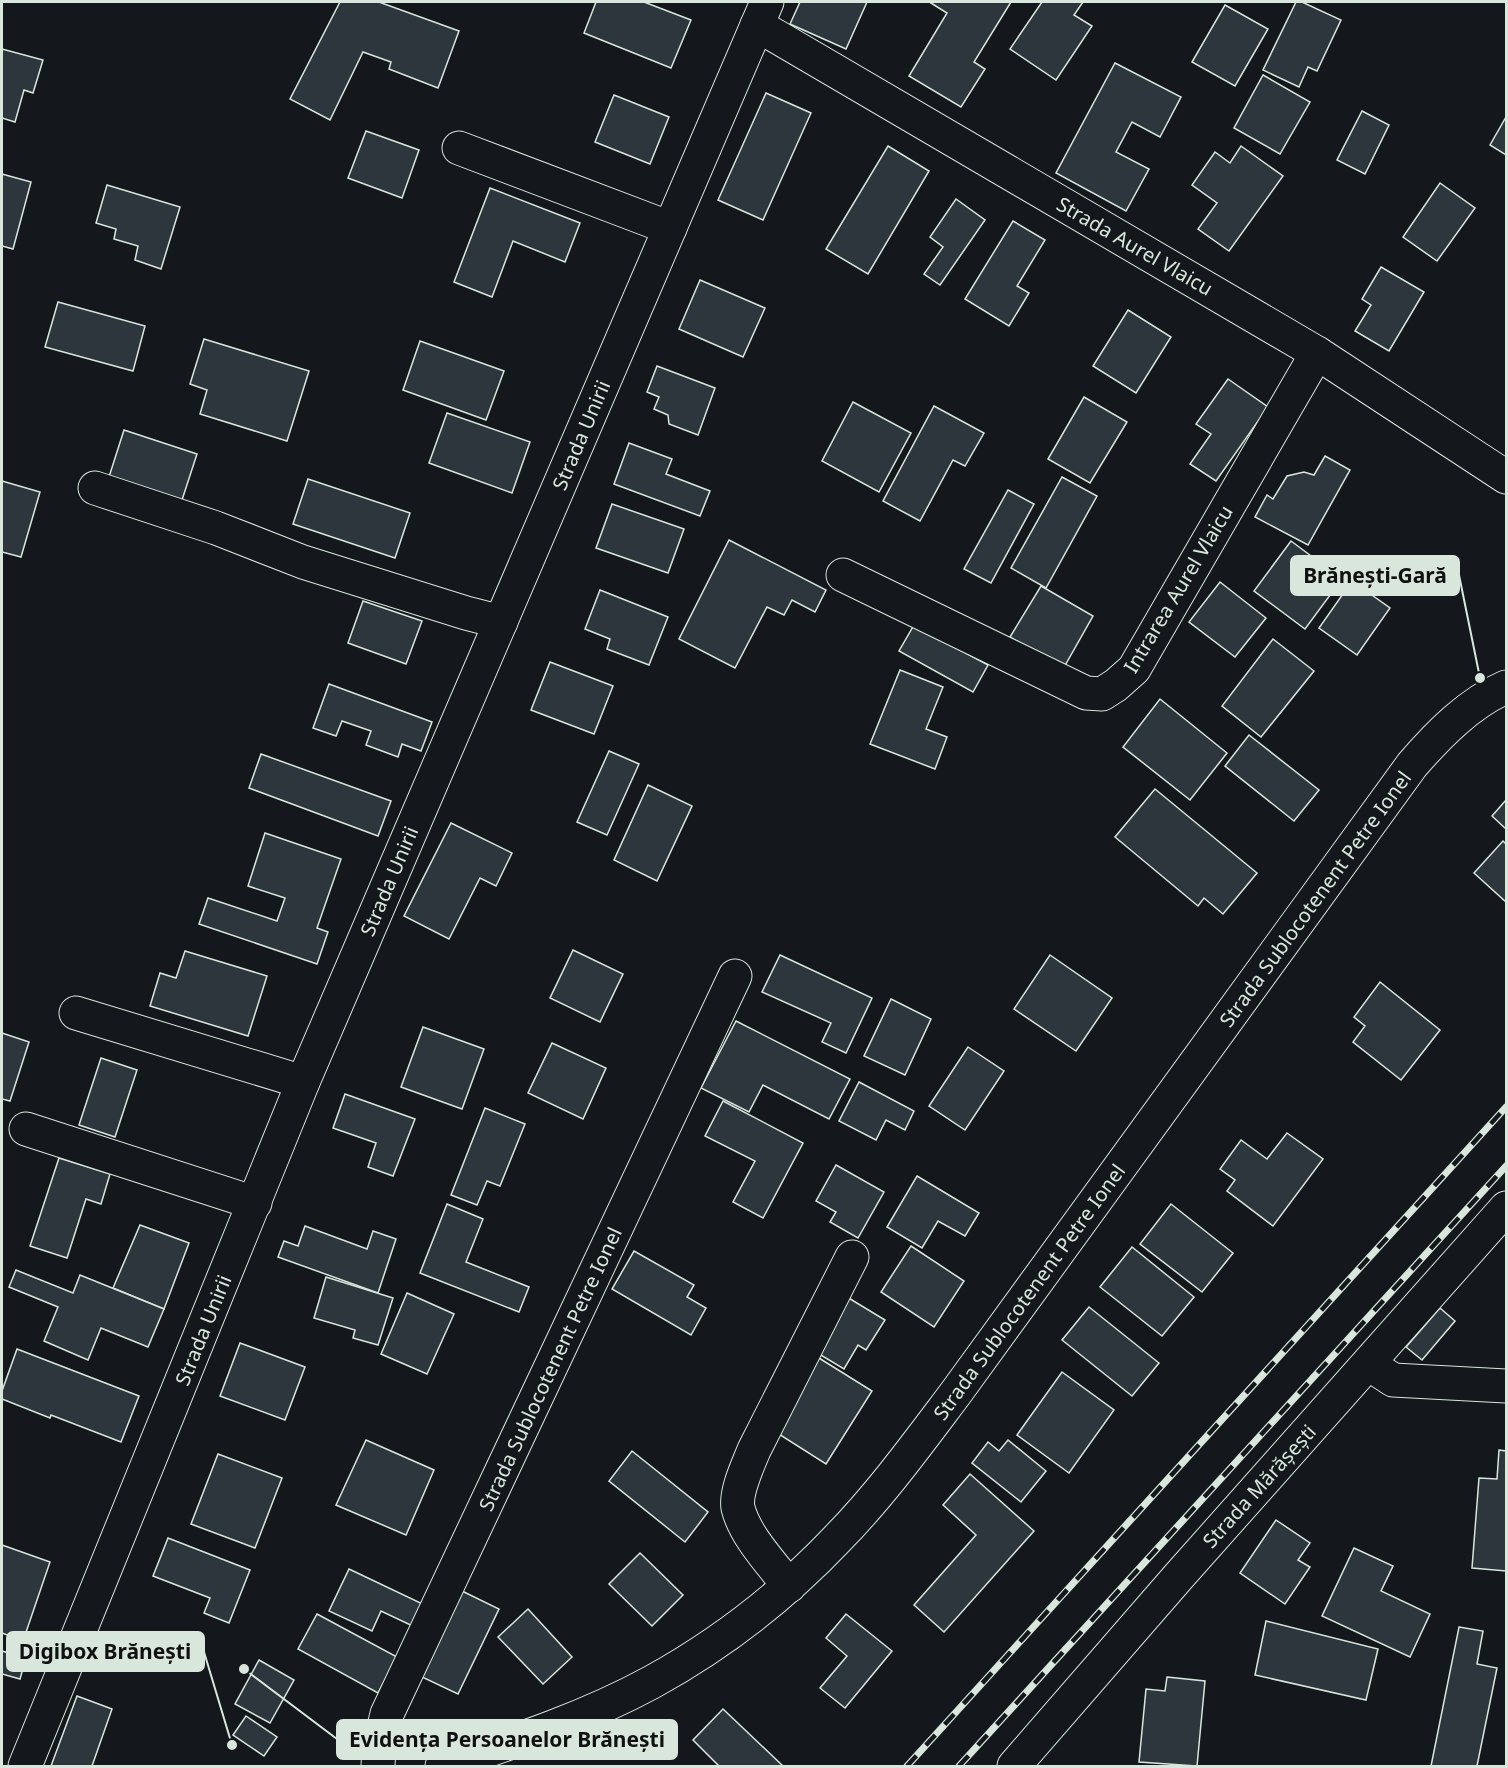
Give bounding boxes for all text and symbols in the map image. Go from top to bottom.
street label: Strada Aurel Vlaicu [1052,190,1218,302]
street label: Strada Unirii [546,376,616,494]
street label: Intrarea Aurel Vlaicu [1117,500,1239,678]
callout: Brănești-Gară [1291,556,1459,595]
text: Brănești-Gară [1303,561,1447,589]
street label: Strada Sublocotenent Petre Ionel [1213,766,1417,1032]
street label: Strada Unirii [354,822,424,940]
street label: Strada Sublocotenent Petre Ionel [927,1159,1131,1425]
street label: Strada Sublocotenent Petre Ionel [472,1223,628,1515]
street label: Strada Unirii [169,1271,237,1389]
street label: Strada Mărășești [1196,1419,1322,1553]
callout: Digibox Brănești [7,1632,204,1671]
text: Digibox Brănești [19,1637,191,1665]
callout: Evidența Persoanelor Brănești [337,1720,677,1759]
text: Evidența Persoanelor Brănești [349,1725,665,1753]

